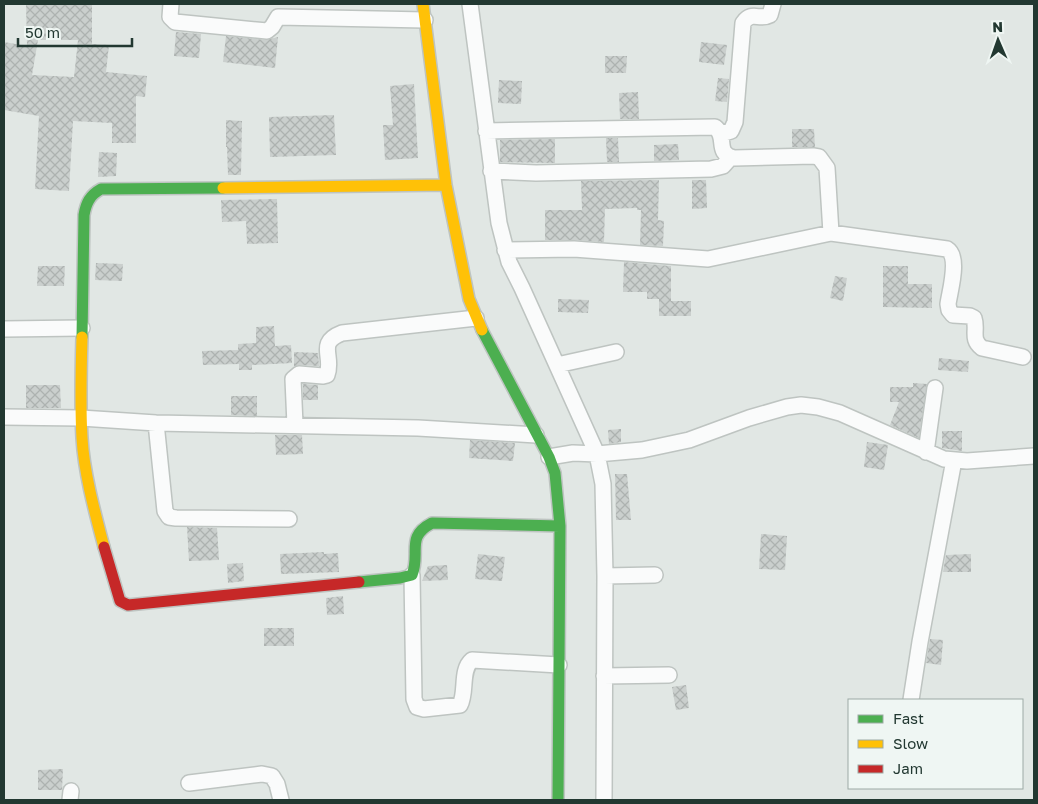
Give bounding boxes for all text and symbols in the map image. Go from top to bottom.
scale bar [18,15,131,47]
north arrow [973,15,1023,65]
text: N [992,18,1003,35]
text: 50 m [25,23,60,41]
legend [848,699,1023,789]
text: Fast [893,709,924,727]
text: Slow [893,734,928,752]
text: Jam [893,759,923,777]

